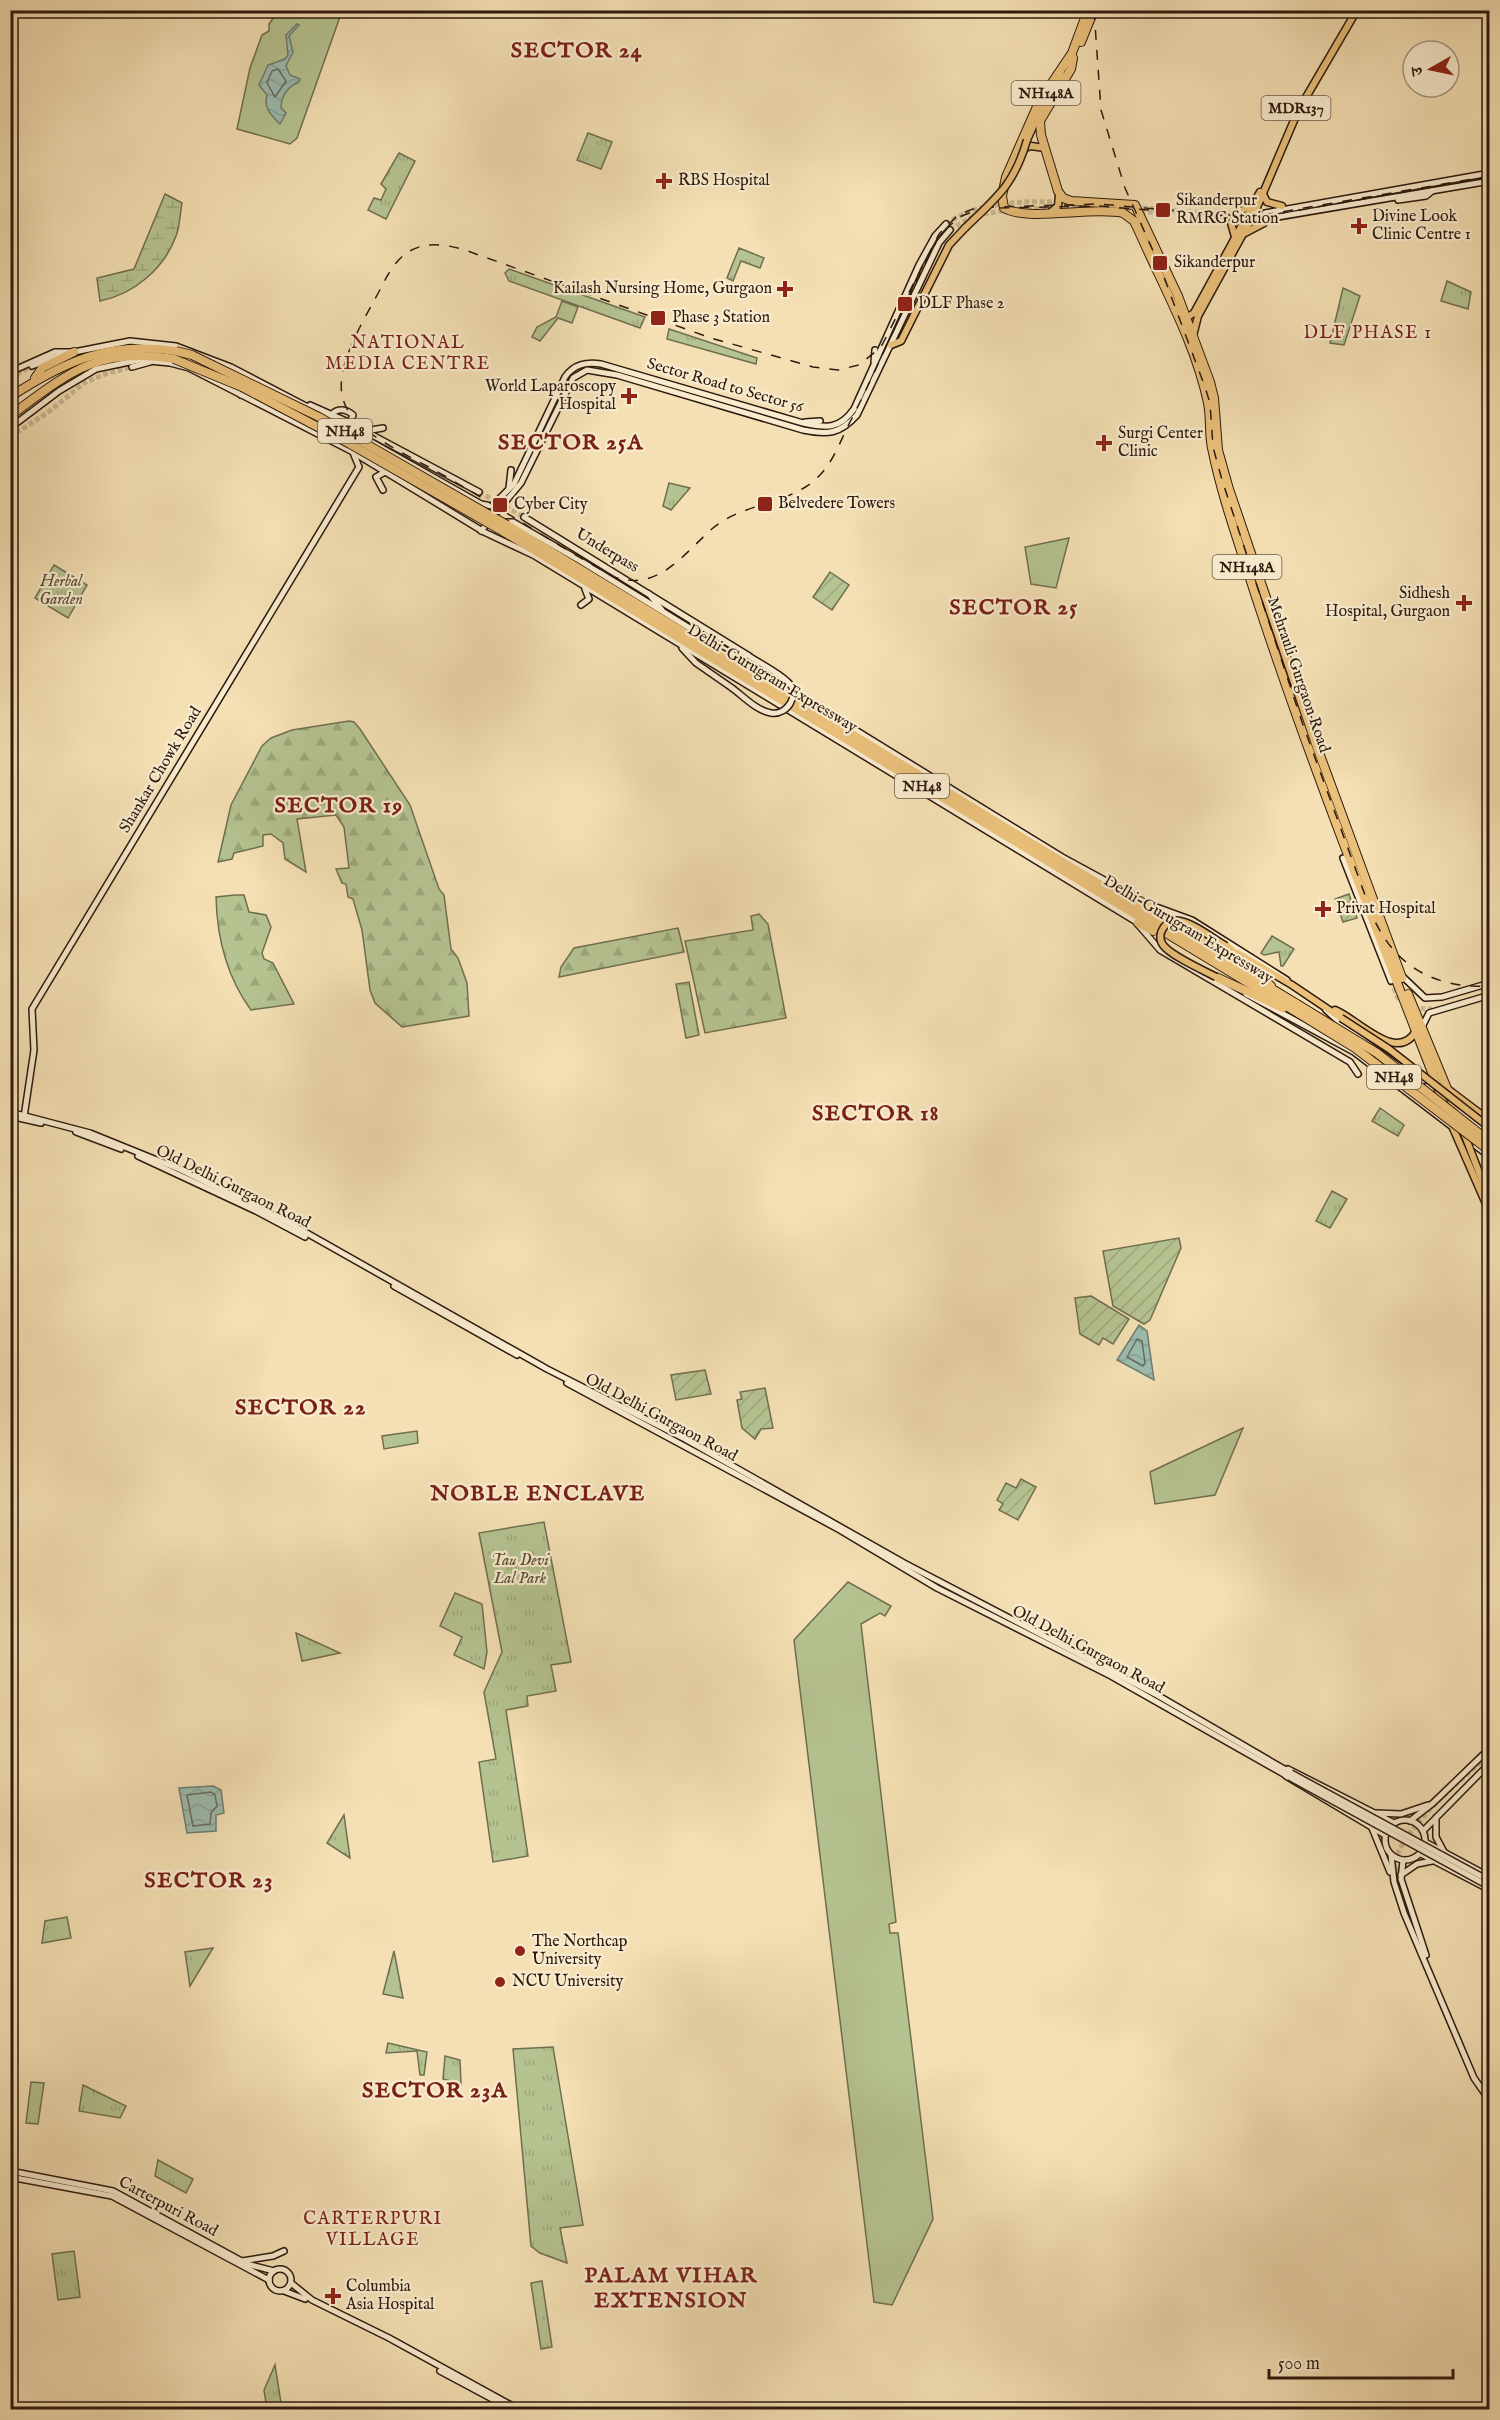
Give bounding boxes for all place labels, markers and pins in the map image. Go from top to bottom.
place label: RBS Hospital [678,171,770,191]
marker: RBS Hospital [655,172,673,190]
place label: Sikanderpur RMRG Station [1176,191,1279,229]
marker: Sikanderpur RMRG Station [1154,201,1172,219]
place label: Divine Look Clinic Centre 1 [1372,207,1471,245]
marker: Divine Look Clinic Centre 1 [1350,217,1368,235]
place label: Sikanderpur [1174,253,1255,273]
marker: Sikanderpur [1151,254,1169,272]
place label: Kailash Nursing Home, Gurgaon [553,279,772,299]
marker: Kailash Nursing Home, Gurgaon [776,280,794,298]
place label: DLF Phase 2 [918,294,1004,314]
marker: DLF Phase 2 [896,295,914,313]
place label: Phase 3 Station [672,308,770,328]
marker: Phase 3 Station [649,309,667,327]
place label: World Laparoscopy Hospital [485,377,617,415]
marker: World Laparoscopy Hospital [620,387,638,405]
place label: Surgi Center Clinic [1118,424,1203,462]
marker: Surgi Center Clinic [1095,434,1113,452]
place label: Belvedere Towers [778,494,895,514]
place label: Cyber City [514,495,588,515]
marker: Belvedere Towers [756,495,774,513]
marker: Cyber City [491,496,509,514]
place label: Sidhesh Hospital, Gurgaon [1325,584,1450,622]
marker: Sidhesh Hospital, Gurgaon [1455,594,1473,612]
place label: Privat Hospital [1336,899,1436,919]
marker: Privat Hospital [1314,900,1332,918]
place label: The Northcap University [532,1932,628,1970]
marker: The Northcap University [513,1944,527,1958]
place label: NCU University [512,1972,624,1992]
marker: NCU University [493,1975,507,1989]
place label: Columbia Asia Hospital [345,2277,435,2315]
marker: Columbia Asia Hospital [324,2287,342,2305]

